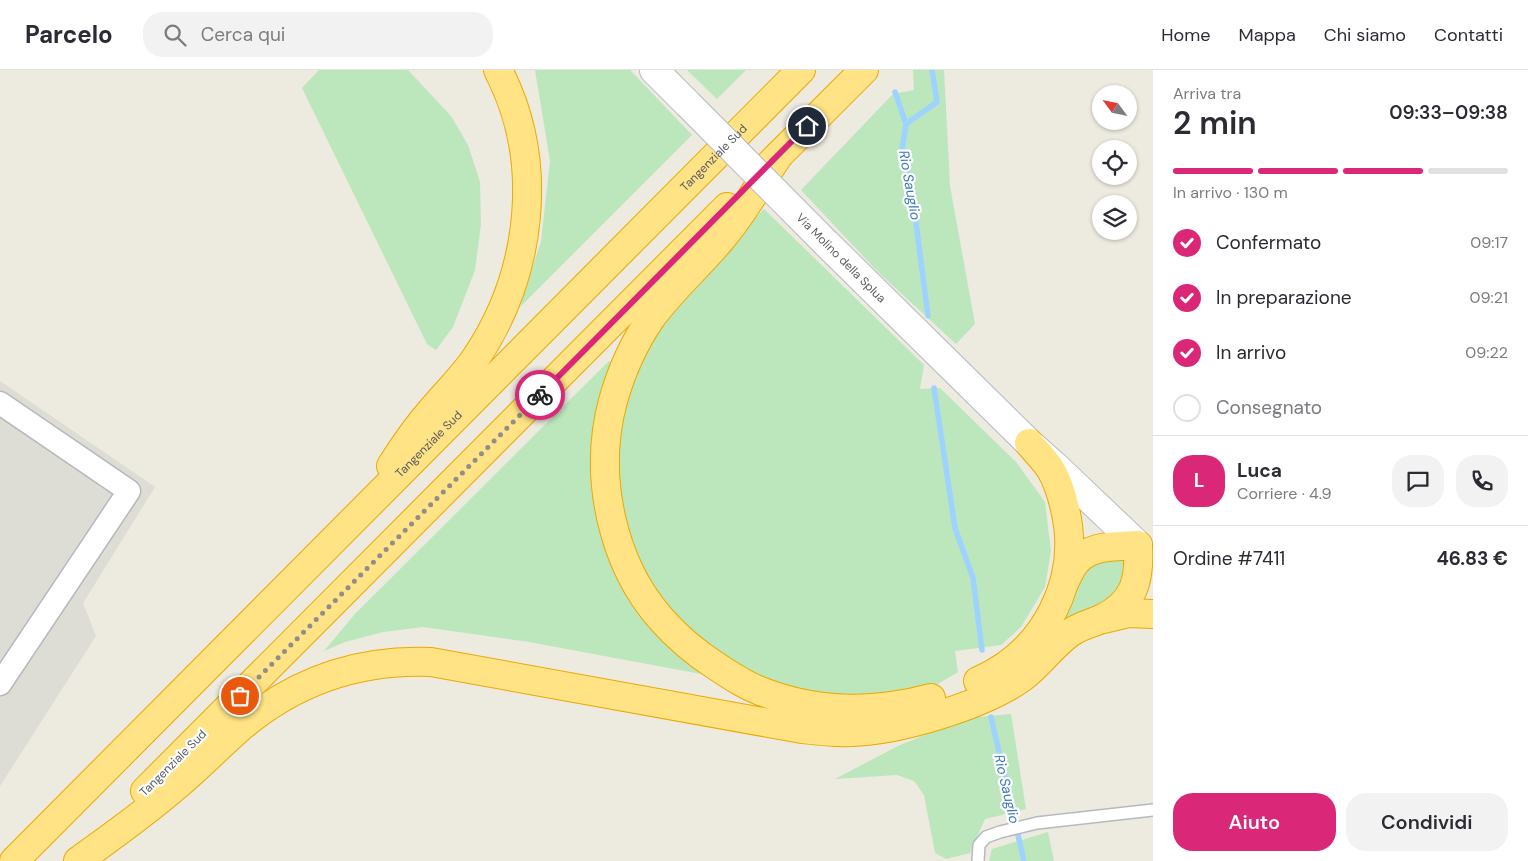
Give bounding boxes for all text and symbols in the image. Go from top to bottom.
search box [143,12,493,57]
text: Parcelo [25,19,113,50]
icon: search [161,21,189,49]
text: Cerca qui [201,22,285,47]
text: Home [1161,23,1211,47]
text: Mappa [1239,23,1296,47]
text: Chi siamo [1324,23,1406,47]
text: Contatti [1434,23,1503,47]
text: Arriva tra [1173,83,1241,104]
north arrow [1092,85,1138,130]
map controls [1092,85,1137,240]
text: 09:33–09:38 [1389,100,1508,125]
text: 2 min [1173,102,1257,144]
pin [786,105,828,147]
icon: home [793,112,821,140]
street label: Tangenziale Sud [677,121,751,195]
button: locate [1092,140,1137,185]
water label: Rio Sauglio [895,149,925,221]
text: In arrivo · 130 m [1173,182,1288,203]
button: layers [1092,195,1137,240]
street label: Via Molino della Splua [793,210,889,306]
icon: check [1173,229,1201,257]
text: Confermato [1216,230,1321,255]
text: 09:17 [1470,232,1508,253]
icon: check [1173,284,1201,312]
text: In preparazione [1216,285,1352,310]
text: 09:21 [1470,287,1508,308]
icon: check [1173,339,1201,367]
text: In arrivo [1216,340,1286,365]
text: 09:22 [1465,342,1508,363]
courier [515,370,565,420]
icon: bike [526,381,554,409]
text: Consegnato [1216,395,1322,420]
street label: Tangenziale Sud [392,407,466,481]
button: chat [1392,455,1444,507]
button: phone [1456,455,1508,507]
text: Luca [1237,458,1282,483]
text: L [1194,468,1204,493]
text: Corriere · 4.9 [1237,483,1332,504]
text: Ordine #7411 [1173,546,1285,571]
text: 46.83 € [1436,546,1508,571]
pin [219,675,261,717]
icon: bag [226,682,254,710]
street label: Tangenziale Sud [136,726,210,800]
water label: Rio Sauglio [990,753,1024,825]
button: Aiuto [1173,793,1336,851]
button: Condividi [1346,793,1508,851]

